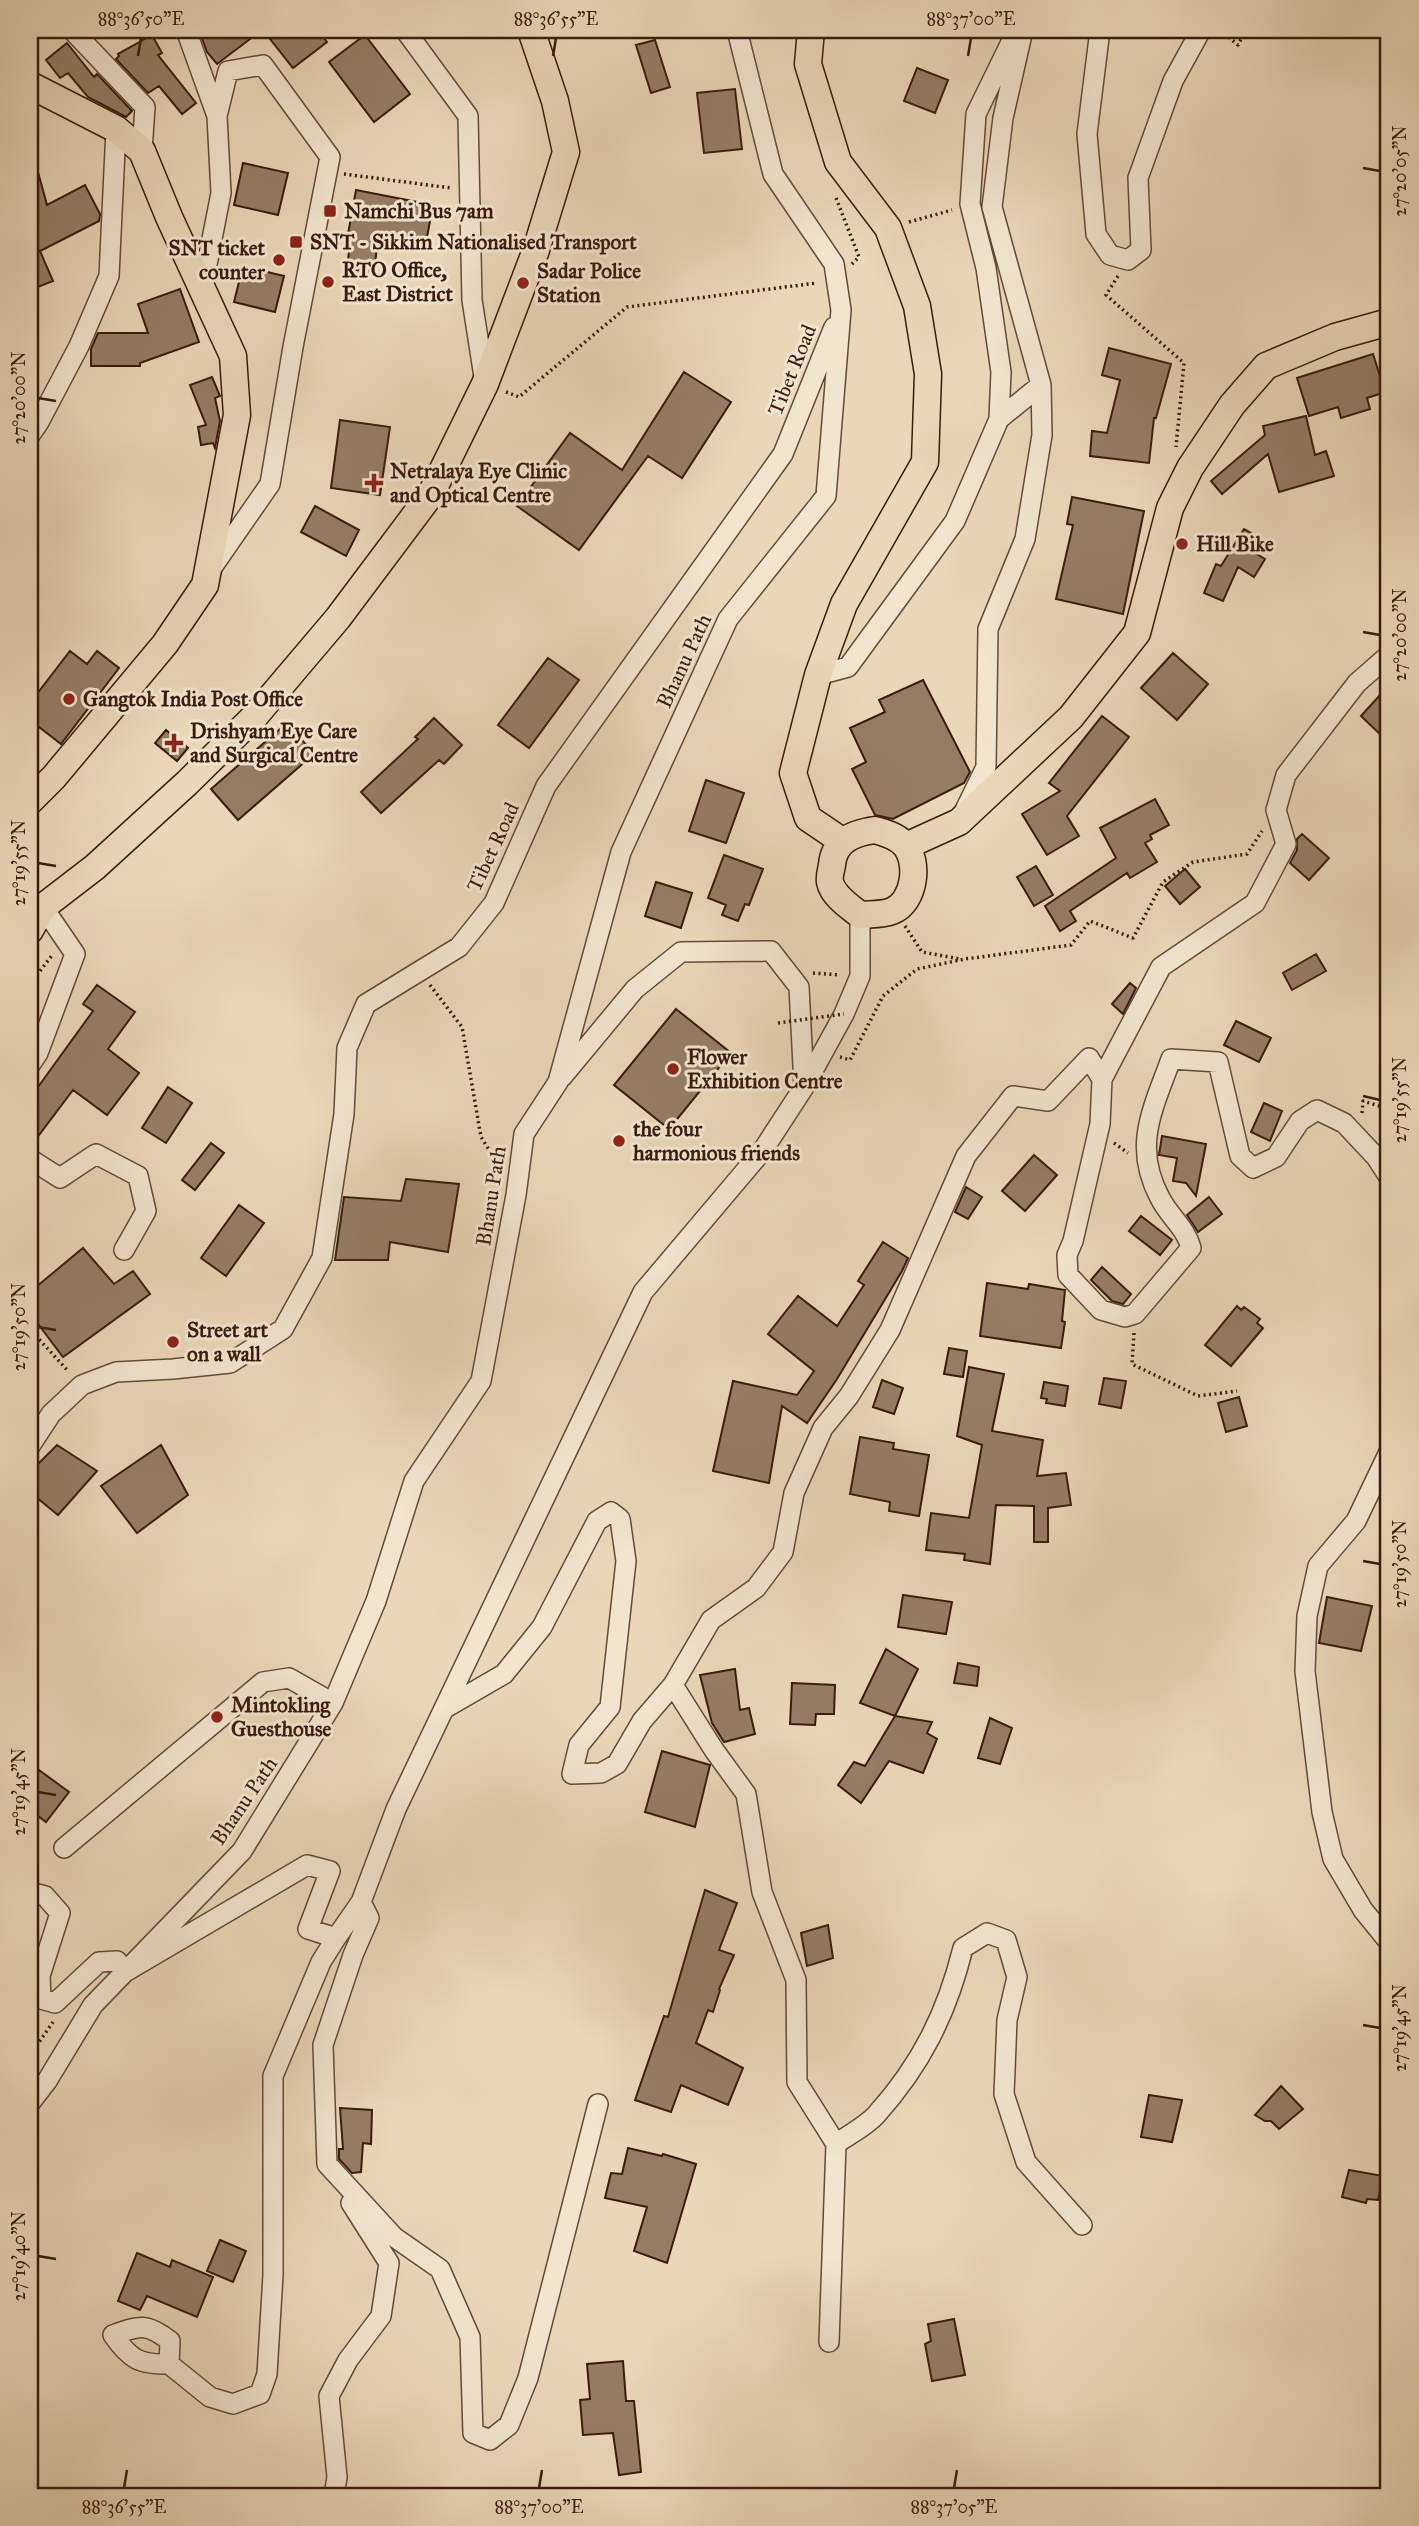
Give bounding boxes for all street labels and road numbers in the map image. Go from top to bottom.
street label: Tibet Road [762,320,822,419]
street label: Bhanu Path [651,609,717,712]
street label: Tibet Road [461,798,525,896]
street label: Bhanu Path [470,1144,512,1248]
street label: Bhanu Path [205,1752,283,1850]

